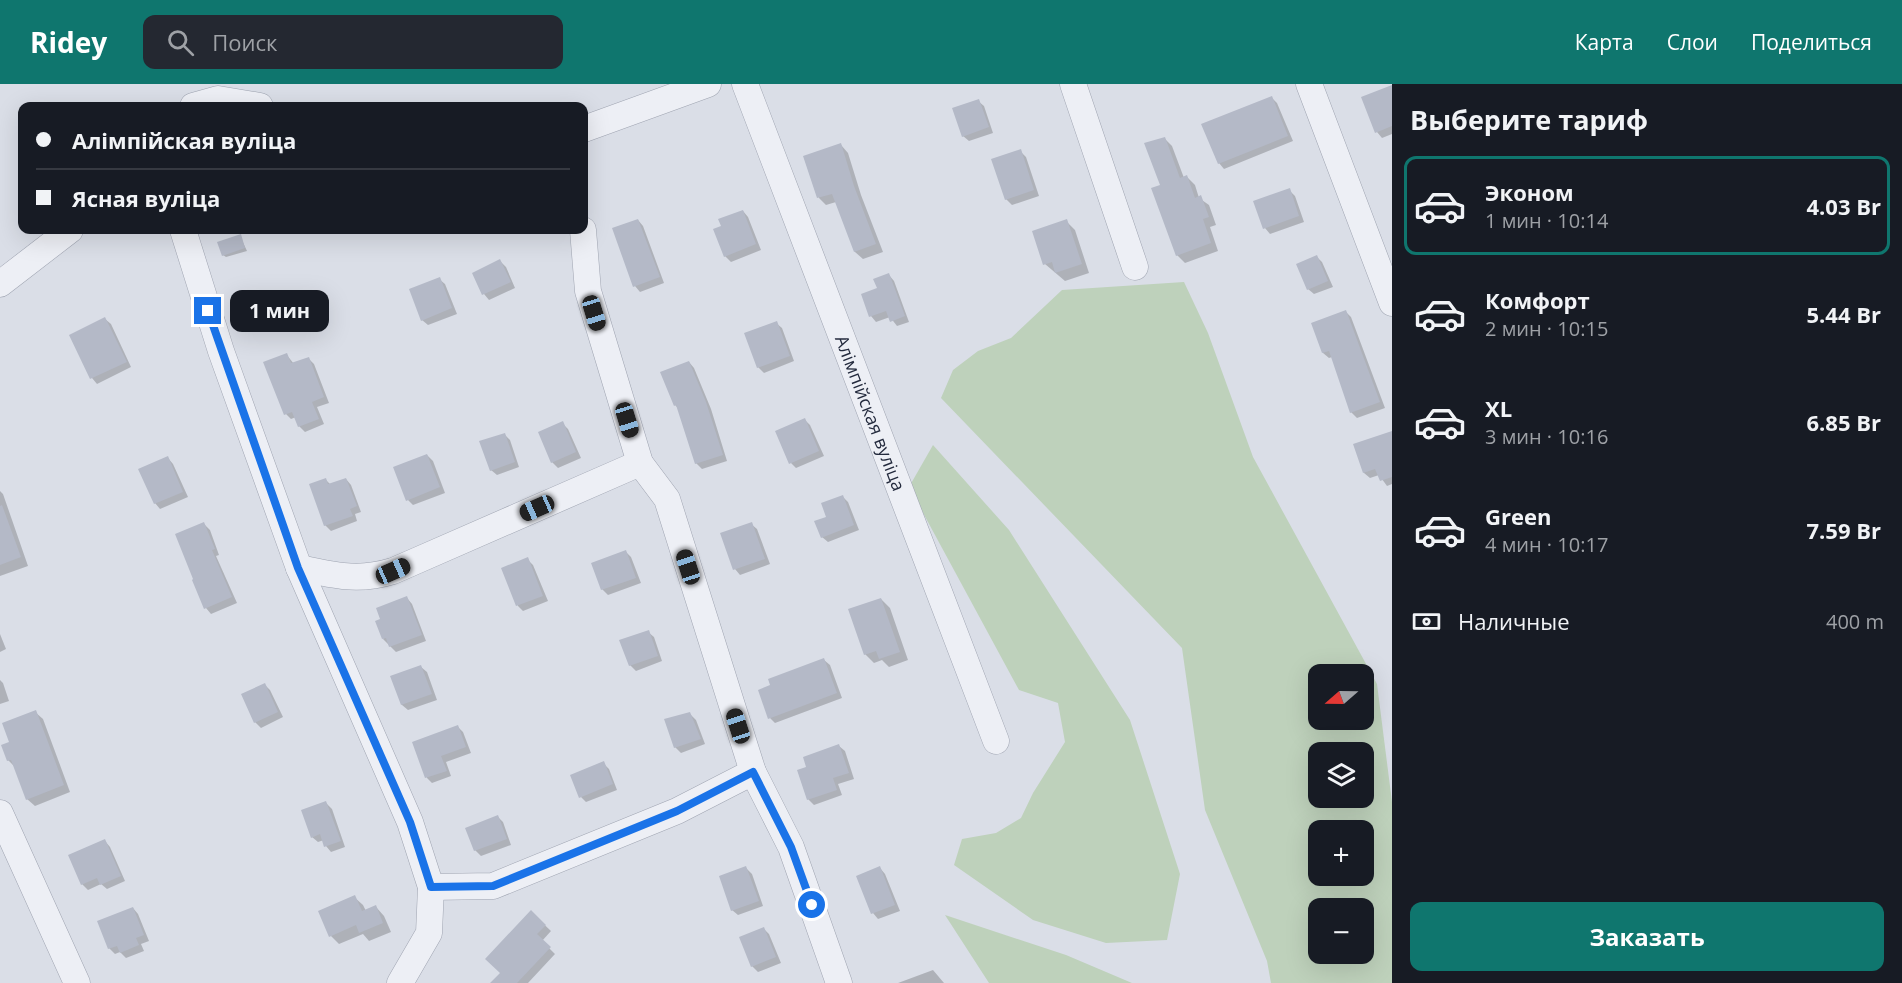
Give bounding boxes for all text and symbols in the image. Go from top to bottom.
search box [143,15,563,69]
text: Ridey [30,23,107,61]
icon: search [164,26,197,59]
text: Поиск [212,27,277,57]
text: Карта [1575,28,1634,56]
text: Слои [1667,28,1718,56]
text: Поделиться [1751,28,1872,56]
text: Выберите тариф [1410,101,1648,138]
text: Алімпійская вуліца [72,125,296,155]
text: Эконом [1485,177,1574,207]
icon: car [1413,179,1467,233]
text: Ясная вуліца [72,183,220,213]
text: 4.03 Br [1807,191,1881,221]
text: 1 мин · 10:14 [1485,207,1608,234]
text: Комфорт [1485,285,1590,315]
icon: car [1413,287,1467,341]
callout: 1 мин [229,290,328,332]
car [580,293,608,333]
route end [194,297,221,324]
text: 1 мин [249,297,310,324]
text: 5.44 Br [1807,299,1881,329]
text: 2 мин · 10:15 [1485,315,1608,342]
street label: Алімпійская вуліца [830,332,911,494]
text: XL [1485,393,1512,423]
icon: car [1413,395,1467,449]
car [613,400,641,440]
text: 6.85 Br [1807,407,1881,437]
text: 3 мин · 10:16 [1485,423,1608,450]
car [517,492,557,524]
text: Green [1485,501,1551,531]
icon: car [1413,503,1467,557]
text: 7.59 Br [1807,515,1881,545]
text: 4 мин · 10:17 [1485,531,1608,558]
car [674,547,702,587]
car [373,555,413,587]
icon: cash [1410,605,1443,638]
text: Наличные [1458,606,1570,636]
text: 400 m [1826,608,1884,635]
north arrow [1308,664,1374,730]
map controls [1308,664,1374,964]
car [724,706,752,746]
button: layers [1308,742,1374,808]
button: + [1308,820,1374,886]
route start [798,891,825,918]
button: − [1308,898,1374,964]
button: Заказать [1410,902,1884,971]

